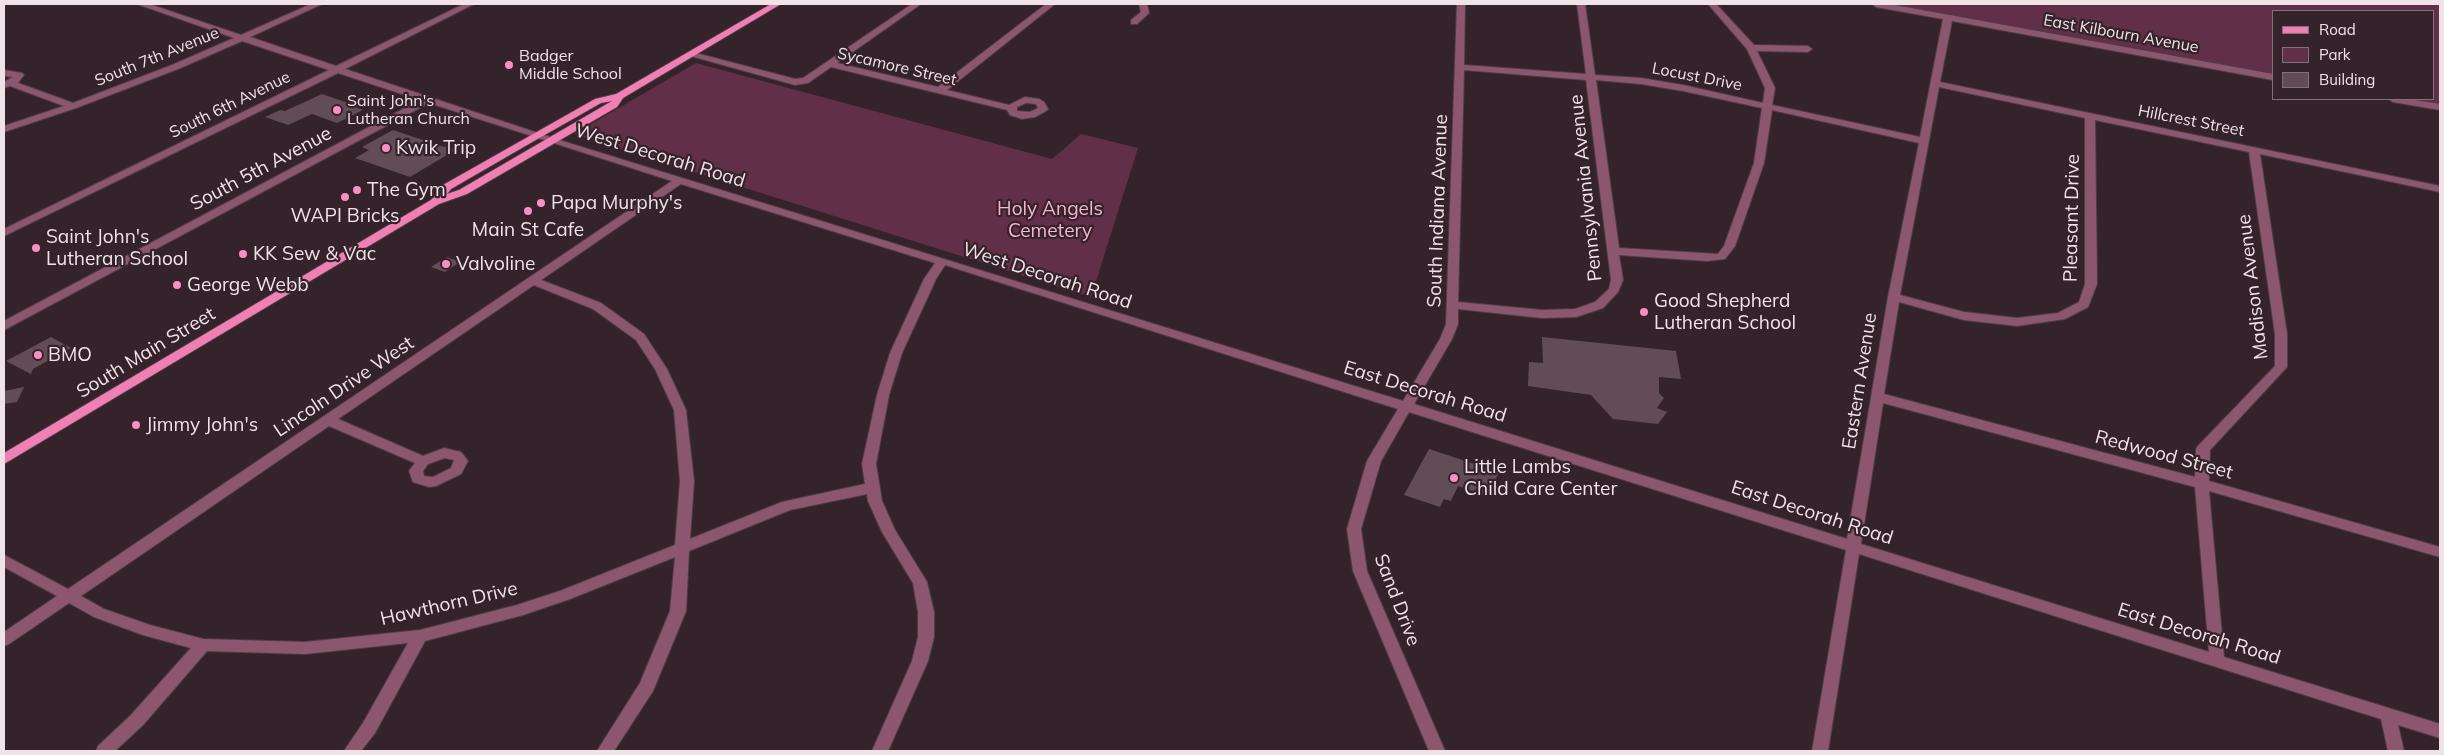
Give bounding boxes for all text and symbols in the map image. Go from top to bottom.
legend [2272,10,2434,100]
street label: East Kilbourn Avenue [2042,11,2200,57]
text: Road [2319,20,2356,39]
street label: South 7th Avenue [92,23,222,91]
street label: Sycamore Street [836,44,958,90]
text: Park [2319,45,2351,64]
place label: Badger Middle School [519,46,622,84]
marker: Badger Middle School [503,59,515,71]
street label: Locust Drive [1650,59,1744,95]
street label: South 6th Avenue [166,67,294,143]
text: Building [2319,70,2375,89]
place label: Saint John's Lutheran Church [347,91,470,129]
street label: Pennsylvania Avenue [1565,93,1607,283]
street label: Hillcrest Street [2136,101,2246,141]
marker: Saint John's Lutheran Church [331,104,343,116]
street label: South Indiana Avenue [1423,114,1453,308]
street label: West Decorah Road [572,119,748,193]
street label: South 5th Avenue [186,122,336,216]
place label: Kwik Trip [396,137,476,159]
marker: Kwik Trip [380,142,392,154]
street label: Pleasant Drive [2059,154,2085,282]
place label: The Gym [367,179,446,201]
marker: The Gym [351,184,363,196]
marker: WAPI Bricks [339,191,351,203]
place label: Papa Murphy's [551,192,682,214]
marker: Papa Murphy's [535,197,547,209]
park label: Holy Angels Cemetery [997,198,1103,242]
place label: WAPI Bricks [290,205,400,227]
marker: Main St Cafe [522,205,534,217]
street label: Madison Avenue [2233,213,2273,361]
place label: Main St Cafe [472,219,584,241]
place label: Saint John's Lutheran School [46,226,188,270]
street label: West Decorah Road [959,238,1135,314]
marker: Saint John's Lutheran School [30,242,42,254]
place label: KK Sew & Vac [253,243,376,265]
marker: KK Sew & Vac [237,248,249,260]
place label: Valvoline [456,253,535,275]
marker: Valvoline [440,258,452,270]
place label: George Webb [187,274,309,296]
marker: George Webb [171,279,183,291]
place label: Good Shepherd Lutheran School [1654,290,1796,334]
street label: South Main Street [73,303,219,403]
marker: Good Shepherd Lutheran School [1638,306,1650,318]
street label: Eastern Avenue [1838,311,1882,451]
street label: Lincoln Drive West [270,332,418,442]
place label: BMO [48,344,92,366]
marker: BMO [32,349,44,361]
street label: East Decorah Road [1341,356,1509,428]
place label: Jimmy John's [146,414,258,436]
marker: Jimmy John's [130,419,142,431]
street label: Redwood Street [2093,426,2235,484]
place label: Little Lambs Child Care Center [1464,456,1617,500]
marker: Little Lambs Child Care Center [1448,472,1460,484]
street label: East Decorah Road [1728,476,1896,550]
street label: Sand Drive [1369,551,1425,649]
street label: Hawthorn Drive [378,577,520,631]
street label: East Decorah Road [2115,598,2283,670]

